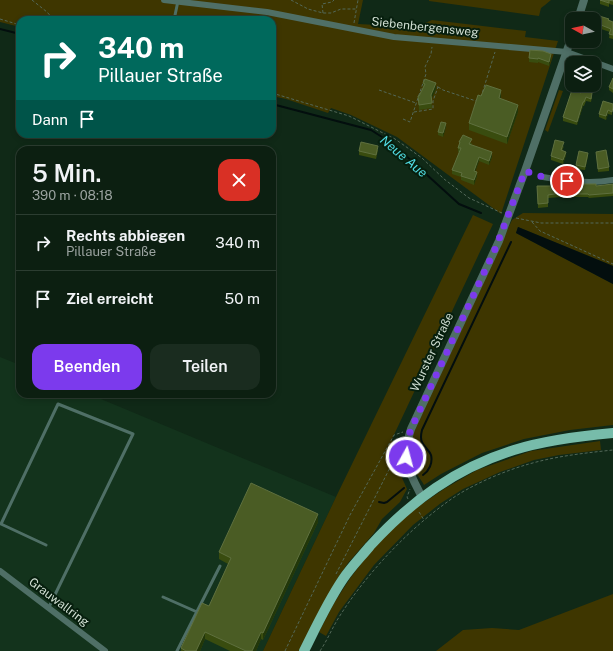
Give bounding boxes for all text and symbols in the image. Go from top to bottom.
north arrow [565,12,601,48]
map controls [565,12,601,92]
street label: Siebenbergensweg [371,14,479,40]
text: 340 m [98,31,184,64]
icon: right [32,32,84,84]
button: layers [565,56,601,92]
text: Pillauer Straße [98,65,223,86]
icon: arrive [76,108,98,130]
text: Dann [32,111,68,128]
water label: Neue Aue [377,132,430,180]
text: 5 Min. [32,159,101,187]
button: close [218,159,260,201]
pin [550,164,584,198]
icon: arrive [556,170,578,192]
text: 390 m · 08:18 [32,188,113,203]
text: Rechts abbiegen [66,227,185,244]
icon: right [32,232,54,254]
text: 340 m [215,234,260,251]
text: Pillauer Straße [66,244,156,259]
icon: arrive [32,288,54,310]
text: Ziel erreicht [66,290,153,307]
text: 50 m [225,290,260,307]
street label: Wurster Straße [408,310,456,394]
button: Beenden [32,344,142,390]
button: Teilen [150,344,260,390]
position arrow [385,436,427,478]
street label: Grauwallring [26,575,92,629]

